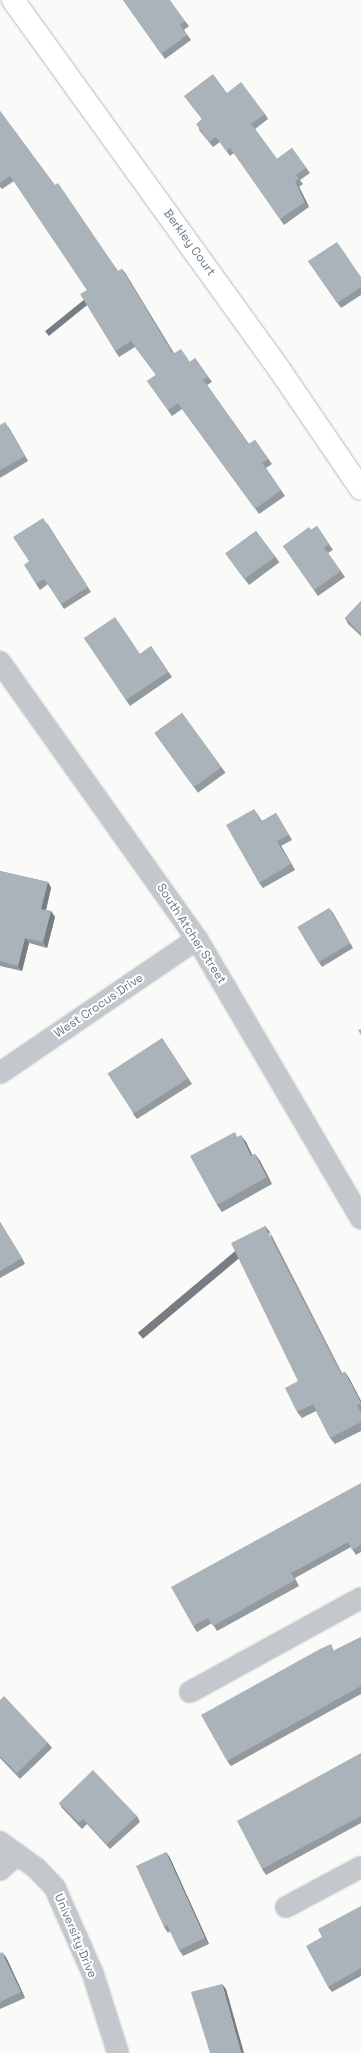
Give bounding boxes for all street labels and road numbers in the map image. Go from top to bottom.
street label: Berkley Court [160,207,218,279]
street label: South Atcher Street [153,881,229,987]
street label: West Crocus Drive [52,971,146,1041]
street label: University Drive [51,1892,99,1980]

